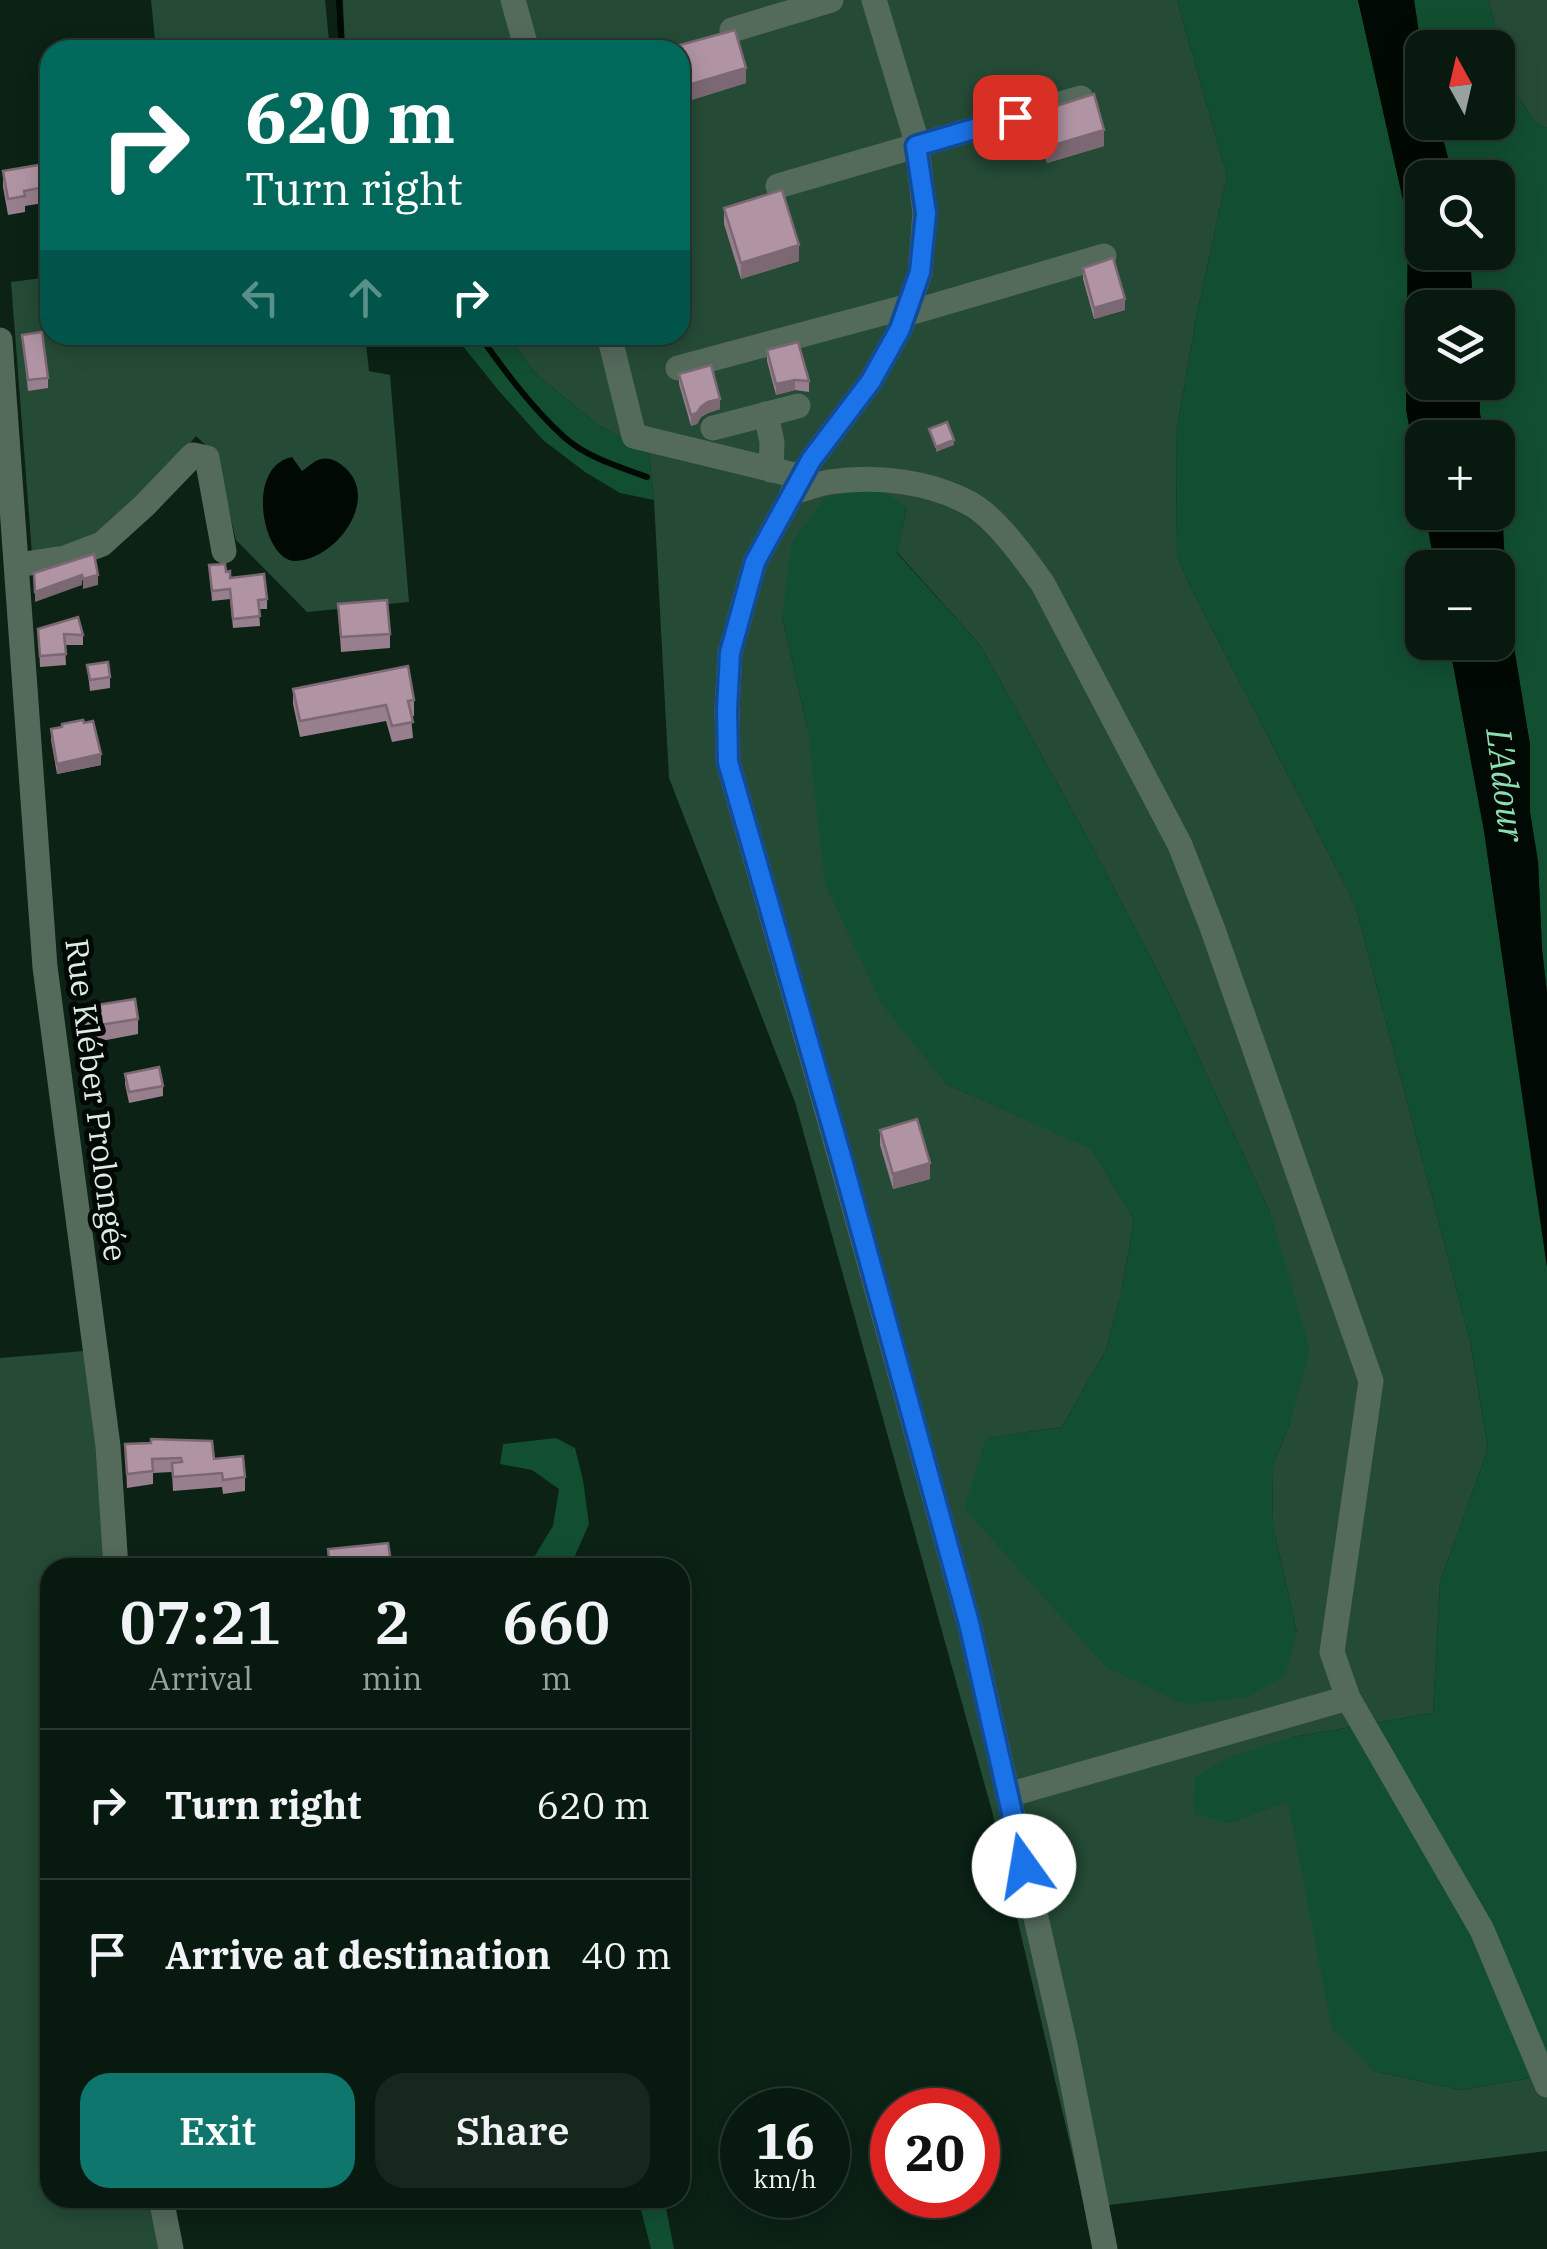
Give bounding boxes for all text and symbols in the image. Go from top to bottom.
north arrow [1405,30,1515,140]
map controls [1405,30,1515,660]
text: 620 m [245,71,455,162]
pin [973,75,1058,160]
icon: right [80,80,210,210]
icon: arrive [988,90,1043,145]
text: Turn right [245,159,463,217]
button: search [1405,160,1515,270]
icon: left [233,270,288,325]
icon: ahead [338,270,393,325]
icon: right [443,270,498,325]
button: layers [1405,290,1515,400]
button: + [1405,420,1515,530]
button: − [1405,550,1515,660]
water label: L'Adour [1476,725,1536,846]
street label: Rue Kléber Prolongée [56,936,138,1264]
text: 07:21 [120,1582,282,1661]
text: 2 [374,1582,410,1661]
text: 660 [502,1582,610,1661]
text: Arrival [149,1657,253,1699]
text: min [361,1657,422,1699]
text: m [541,1657,571,1699]
icon: right [80,1777,135,1832]
text: Turn right [165,1780,361,1829]
text: 620 m [537,1780,650,1829]
position arrow [972,1814,1076,1918]
icon: arrive [80,1927,135,1982]
text: Arrive at destination [165,1930,551,1979]
text: 40 m [581,1930,672,1979]
button: Exit [80,2073,355,2188]
button: Share [375,2073,650,2188]
speed limit sign: 20 [870,2088,1000,2218]
text: 16 [755,2108,815,2173]
text: km/h [753,2162,817,2195]

